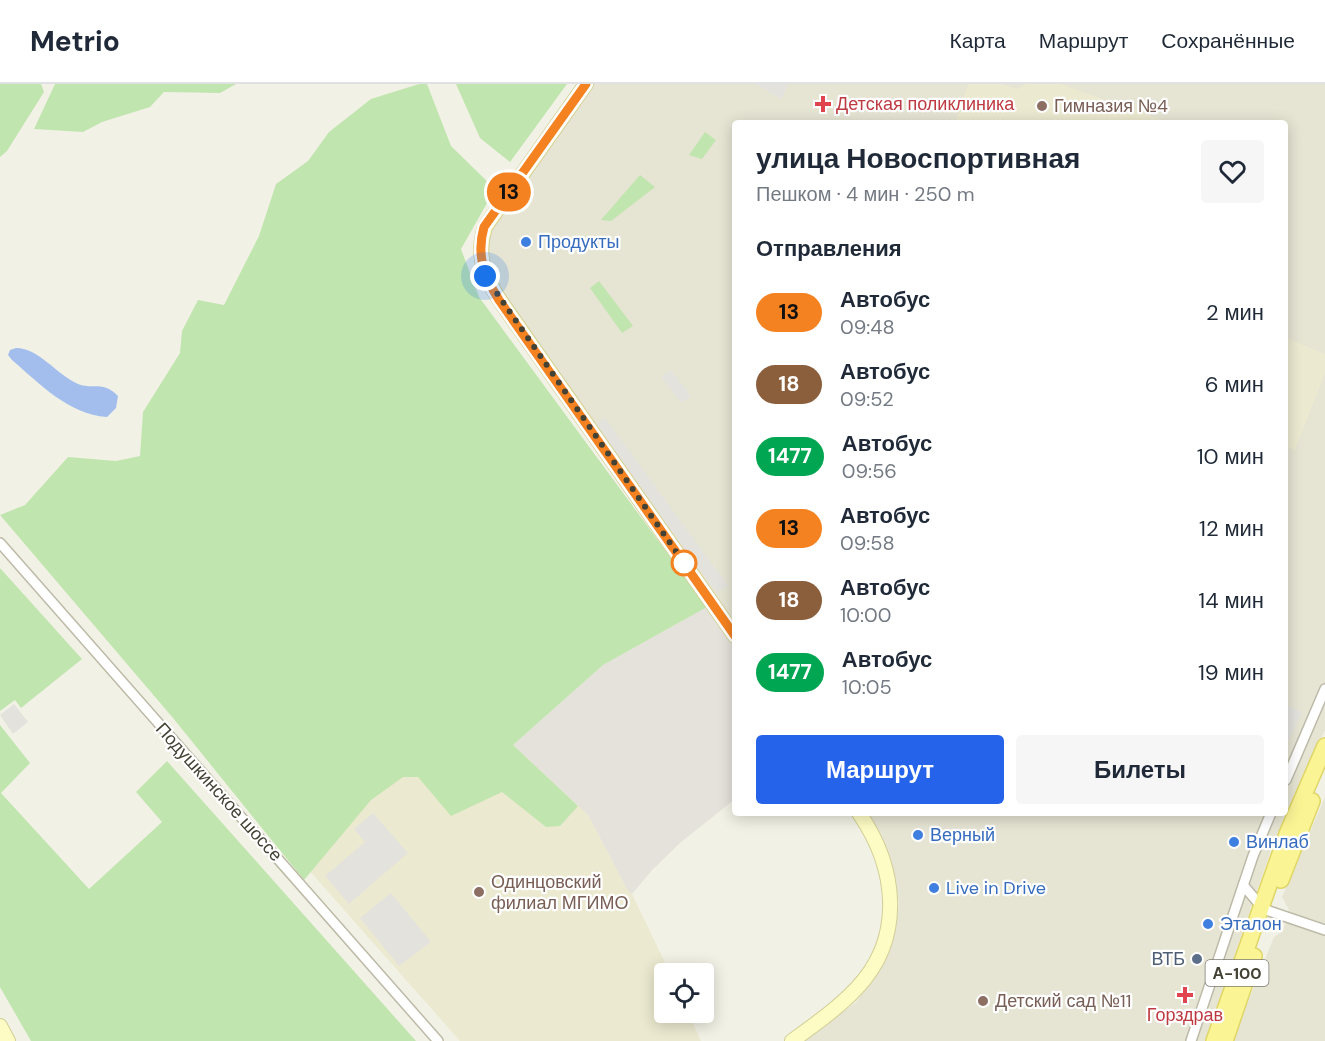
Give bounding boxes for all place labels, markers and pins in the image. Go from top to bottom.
place label: Детская поликлиника [836,92,1015,116]
place label: Гимназия №4 [1054,94,1168,118]
marker: Детская поликлиника [814,95,832,113]
marker: Гимназия №4 [1035,99,1049,113]
place label: Продукты [538,230,619,254]
marker: Продукты [519,235,533,249]
unlabelled marker [671,550,697,576]
place label: Верный [930,823,995,847]
marker: Верный [911,828,925,842]
place label: Винлаб [1246,830,1309,854]
marker: Винлаб [1227,835,1241,849]
place label: Одинцовский филиал МГИМО [491,870,628,915]
place label: Live in Drive [946,876,1046,900]
marker: Live in Drive [927,881,941,895]
marker: Одинцовский филиал МГИМО [472,885,486,899]
place label: Эталон [1220,912,1282,936]
marker: Эталон [1201,917,1215,931]
place label: ВТБ [1151,947,1185,971]
marker: ВТБ [1190,952,1204,966]
marker: Горздрав [1178,988,1192,1002]
place label: Детский сад №11 [995,989,1131,1013]
marker: Детский сад №11 [976,994,990,1008]
place label: Горздрав [1147,1003,1223,1027]

